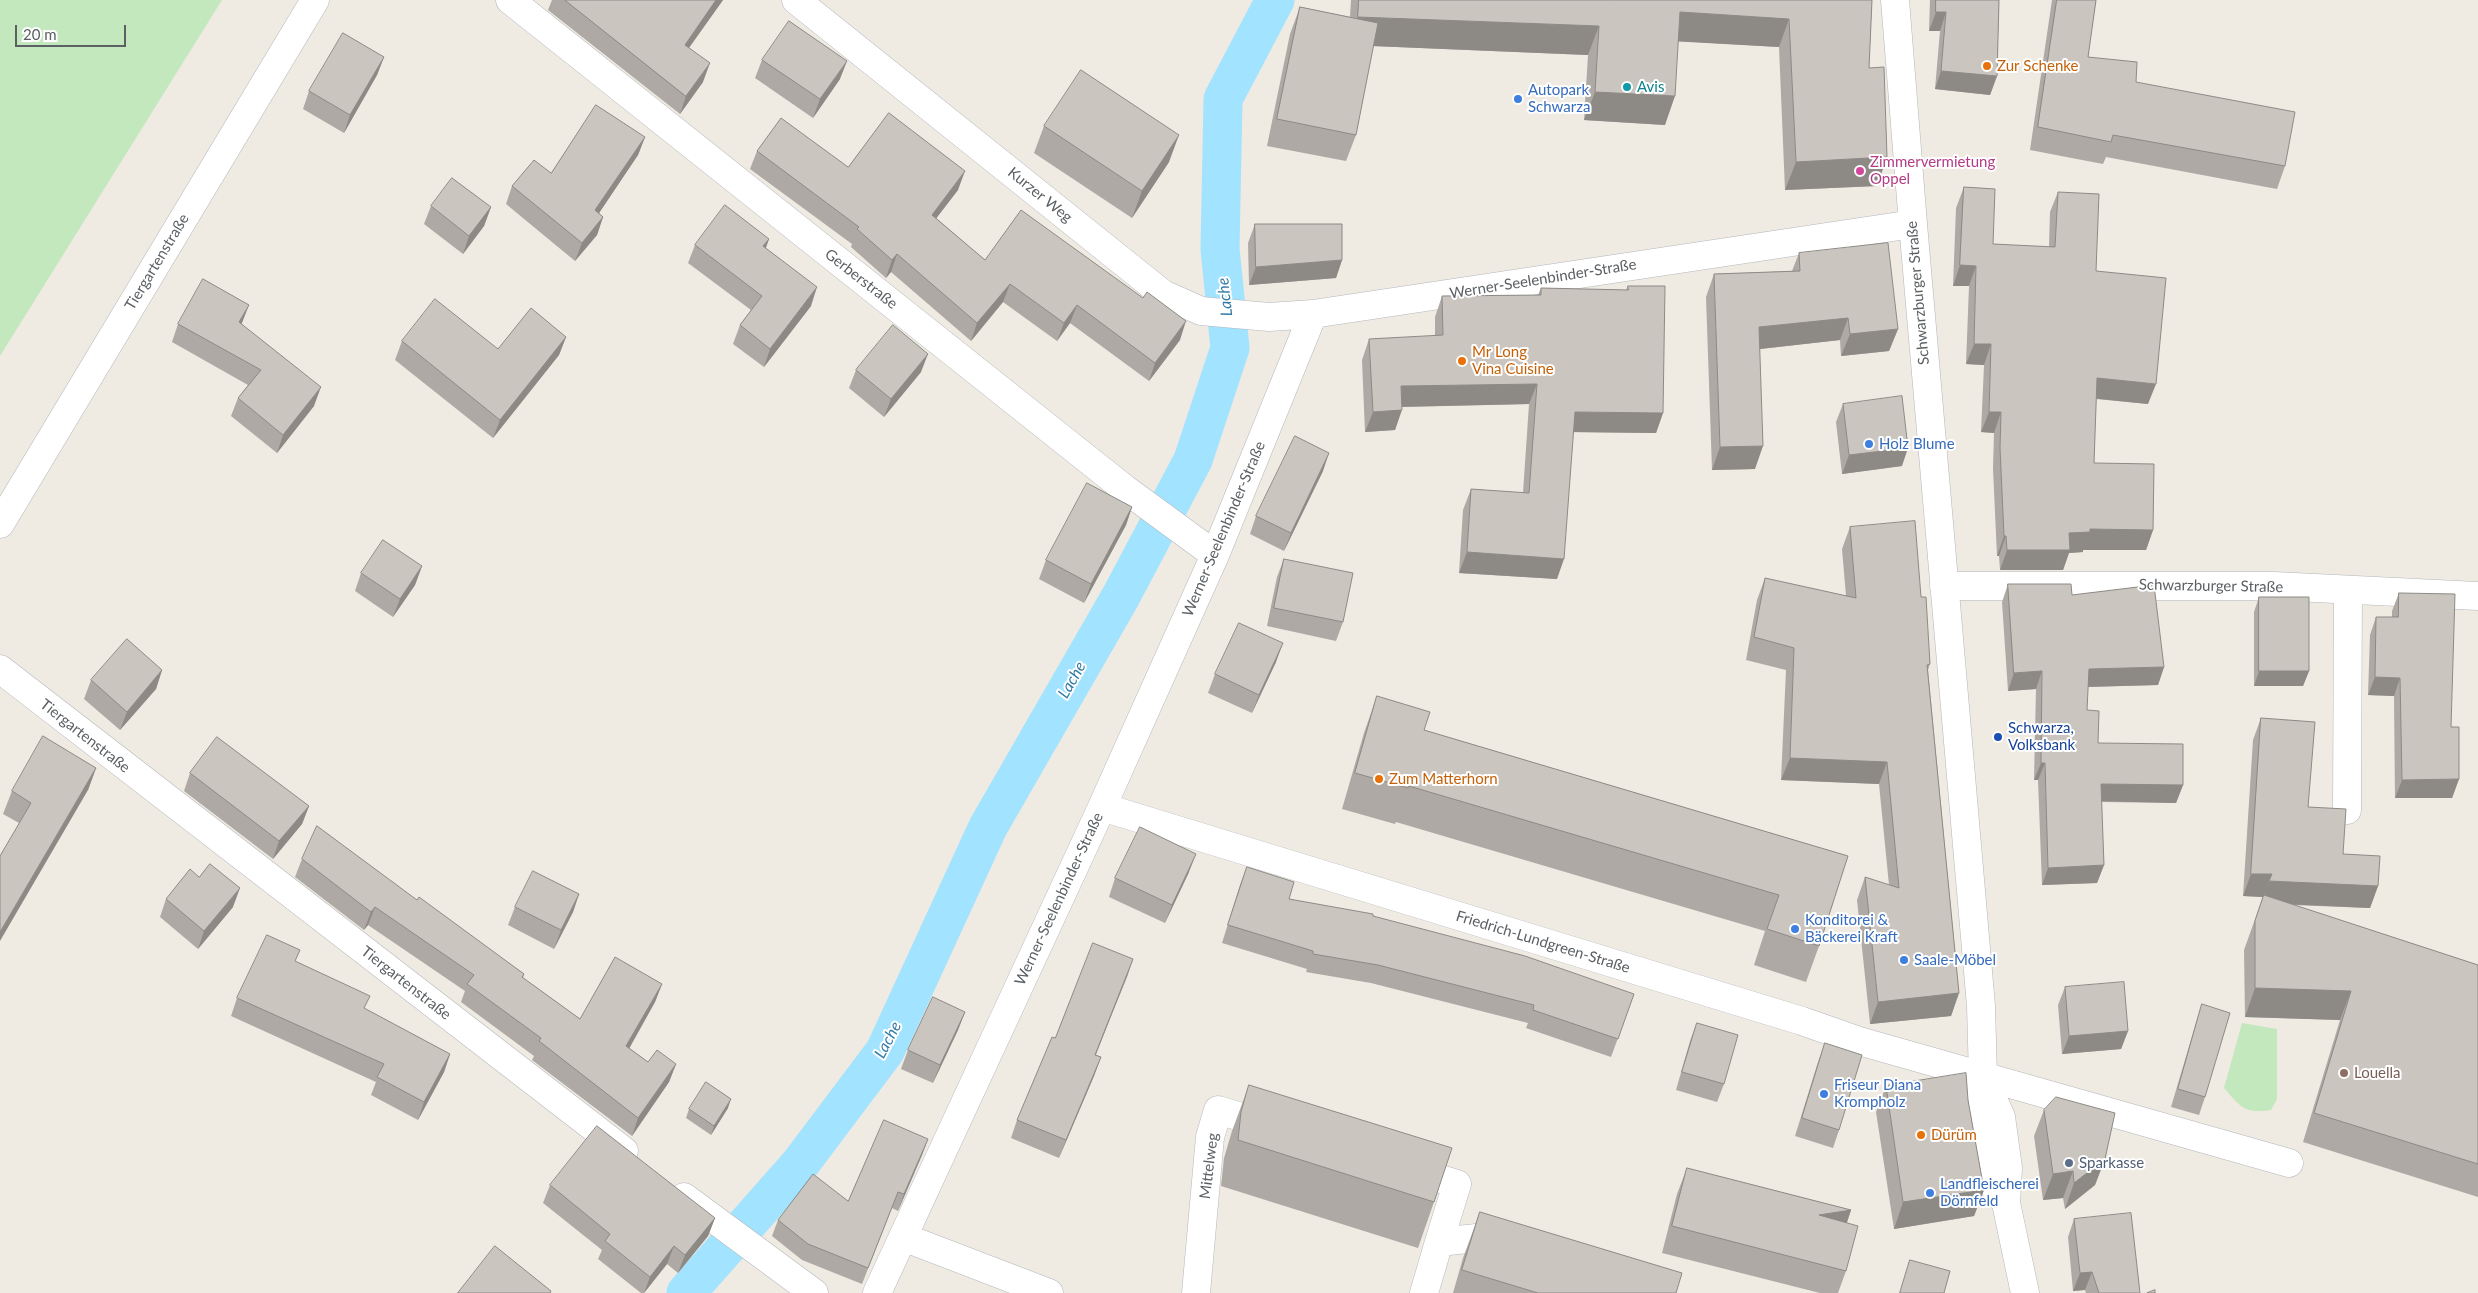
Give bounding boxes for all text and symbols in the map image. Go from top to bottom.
scale bar [18,15,129,47]
text: 20 m [23,25,57,43]
place label: Zur Schenke [1997,57,2078,75]
marker: Zur Schenke [1981,60,1993,72]
place label: Avis [1637,78,1664,96]
place label: Autopark Schwarza [1528,81,1590,116]
marker: Avis [1621,81,1633,93]
marker: Autopark Schwarza [1512,93,1524,105]
place label: Zimmervermietung Oppel [1870,153,1995,188]
street label: Kurzer Weg [1004,164,1076,226]
marker: Zimmervermietung Oppel [1854,165,1866,177]
street label: Tiergartenstraße [121,211,193,313]
street label: Schwarzburger Straße [1903,220,1933,366]
street label: Gerberstraße [821,245,901,313]
street label: Werner-Seelenbinder-Straße [1448,255,1638,303]
water label: Lache [1213,277,1237,317]
place label: Mr Long Vina Cuisine [1472,343,1554,378]
marker: Mr Long Vina Cuisine [1456,355,1468,367]
place label: Holz Blume [1879,435,1955,453]
marker: Holz Blume [1863,438,1875,450]
street label: Werner-Seelenbinder-Straße [1179,439,1269,619]
street label: Schwarzburger Straße [2139,576,2283,596]
water label: Lache [1054,658,1090,702]
street label: Tiergartenstraße [36,695,134,777]
place label: Schwarza, Volksbank [2008,719,2075,754]
marker: Schwarza, Volksbank [1992,731,2004,743]
place label: Zum Matterhorn [1389,770,1498,788]
marker: Zum Matterhorn [1373,773,1385,785]
street label: Werner-Seelenbinder-Straße [1011,810,1107,988]
street label: Friedrich-Lundgreen-Straße [1454,907,1632,977]
place label: Konditorei & Bäckerei Kraft [1805,911,1898,946]
marker: Konditorei & Bäckerei Kraft [1789,923,1801,935]
street label: Tiergartenstraße [357,942,455,1024]
place label: Saale-Möbel [1914,951,1996,969]
marker: Saale-Möbel [1898,954,1910,966]
water label: Lache [870,1018,906,1062]
place label: Louella [2354,1064,2400,1082]
marker: Louella [2338,1067,2350,1079]
place label: Friseur Diana Krompholz [1834,1076,1921,1111]
marker: Friseur Diana Krompholz [1818,1088,1830,1100]
place label: Dürüm [1931,1126,1977,1144]
marker: Dürüm [1915,1129,1927,1141]
street label: Mittelweg [1196,1132,1222,1200]
place label: Sparkasse [2079,1154,2144,1172]
marker: Sparkasse [2063,1157,2075,1169]
place label: Landfleischerei Dörnfeld [1940,1175,2039,1210]
marker: Landfleischerei Dörnfeld [1924,1187,1936,1199]

